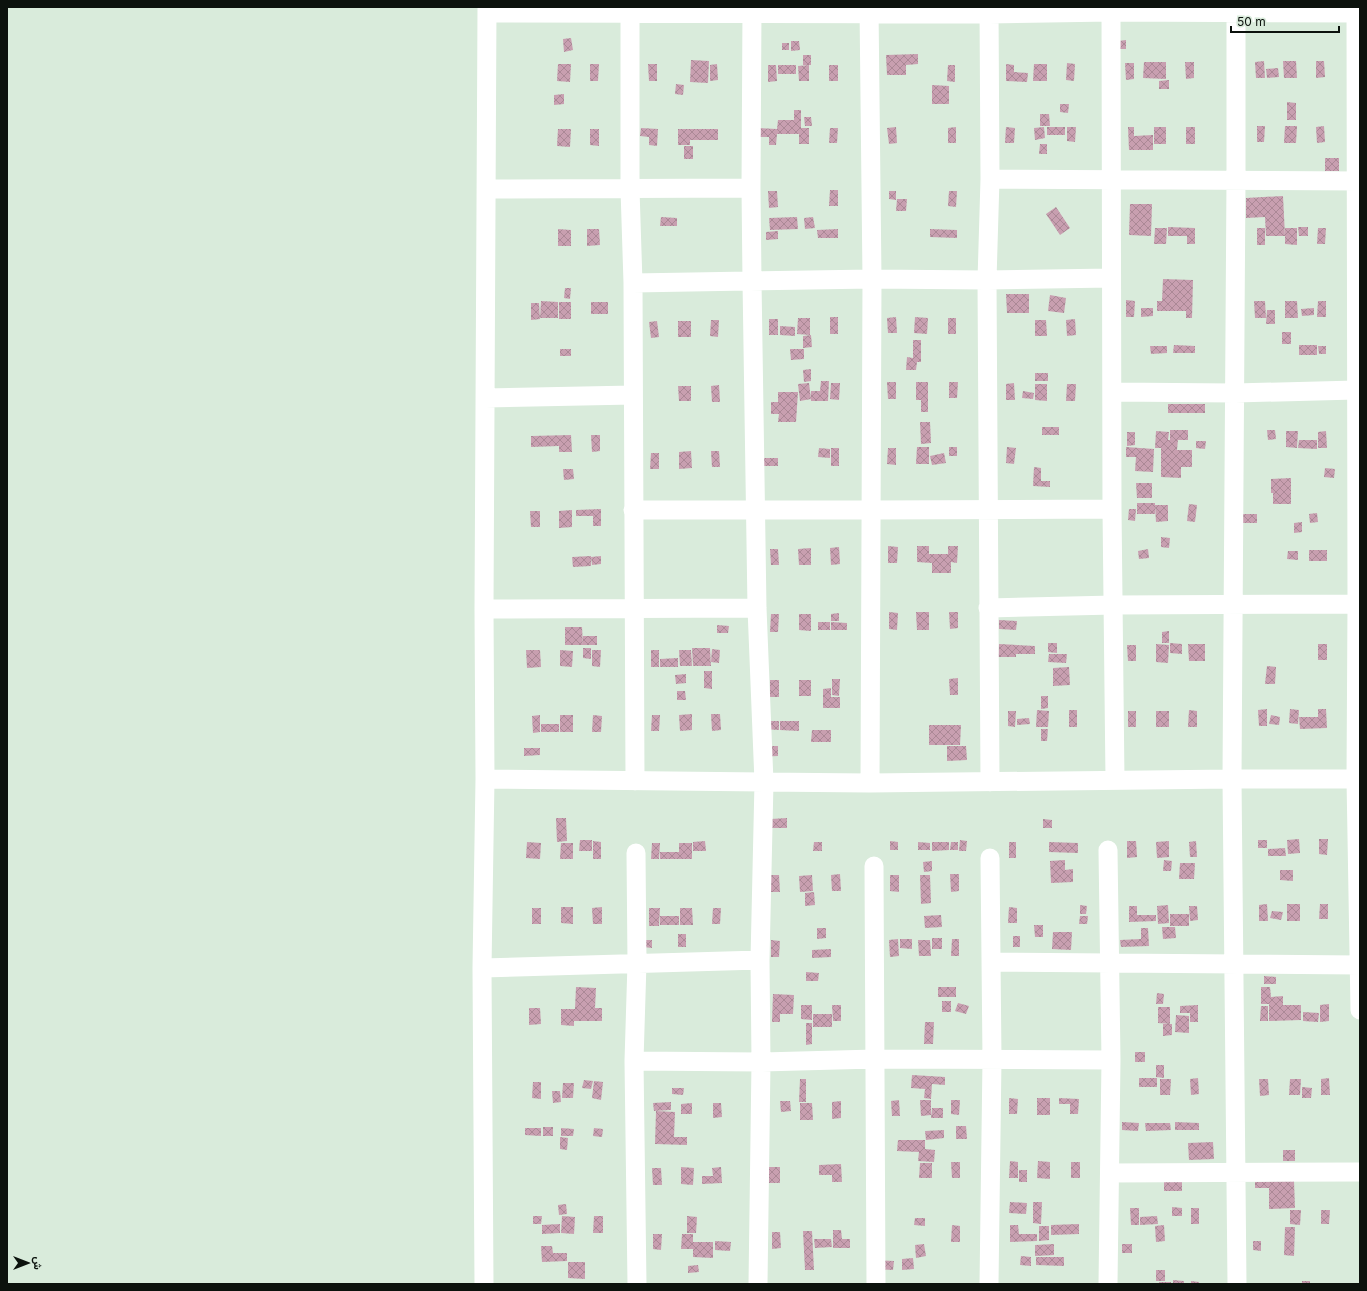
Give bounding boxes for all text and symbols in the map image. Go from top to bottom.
scale bar [1231,8,1339,34]
text: 50 m [1237,14,1266,29]
north arrow [8,1243,48,1283]
text: ش [31,1256,45,1270]

